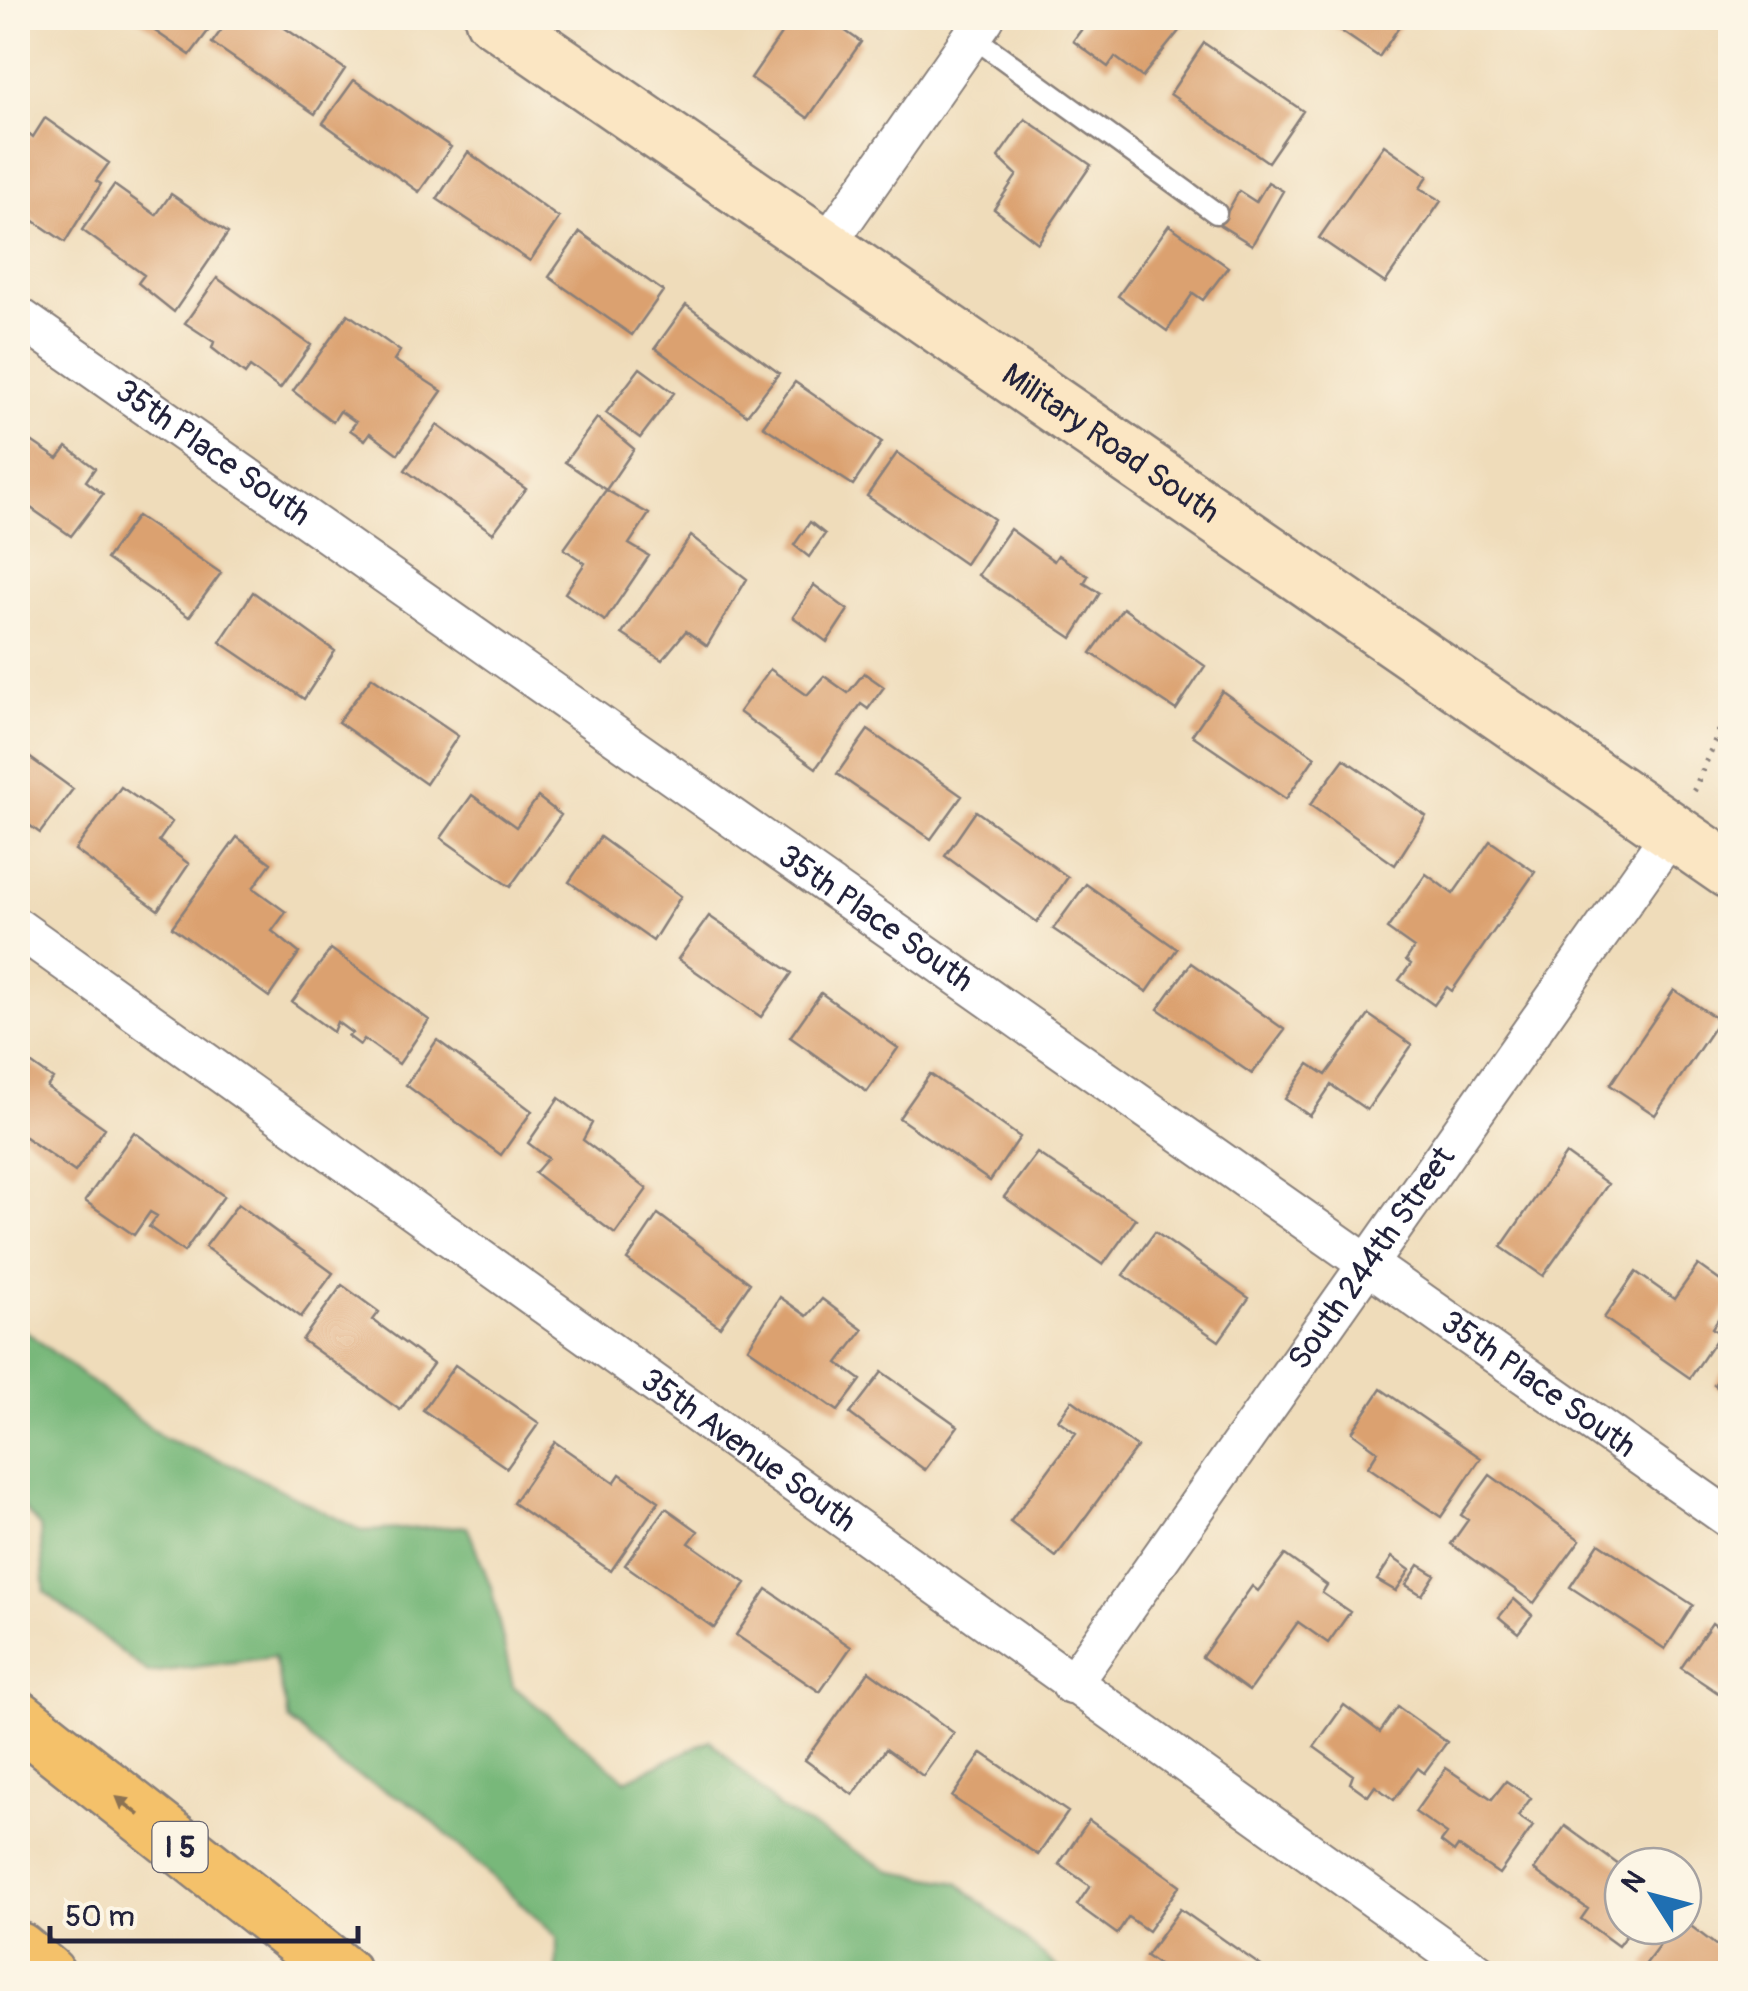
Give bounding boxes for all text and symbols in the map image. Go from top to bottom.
street label: Military Road South [994,355,1227,533]
street label: 35th Place South [107,371,318,535]
street label: 35th Place South [770,836,981,1001]
street label: South 244th Street [1279,1139,1464,1378]
street label: 35th Place South [1433,1302,1643,1466]
street label: 35th Avenue South [633,1360,864,1541]
one-way arrow [116,1796,141,1817]
road number: I 5 [152,1822,208,1872]
north arrow [1603,1846,1703,1946]
text: N [1614,1864,1654,1900]
scale bar [50,1881,358,1943]
text: 50 m [65,1898,135,1935]

